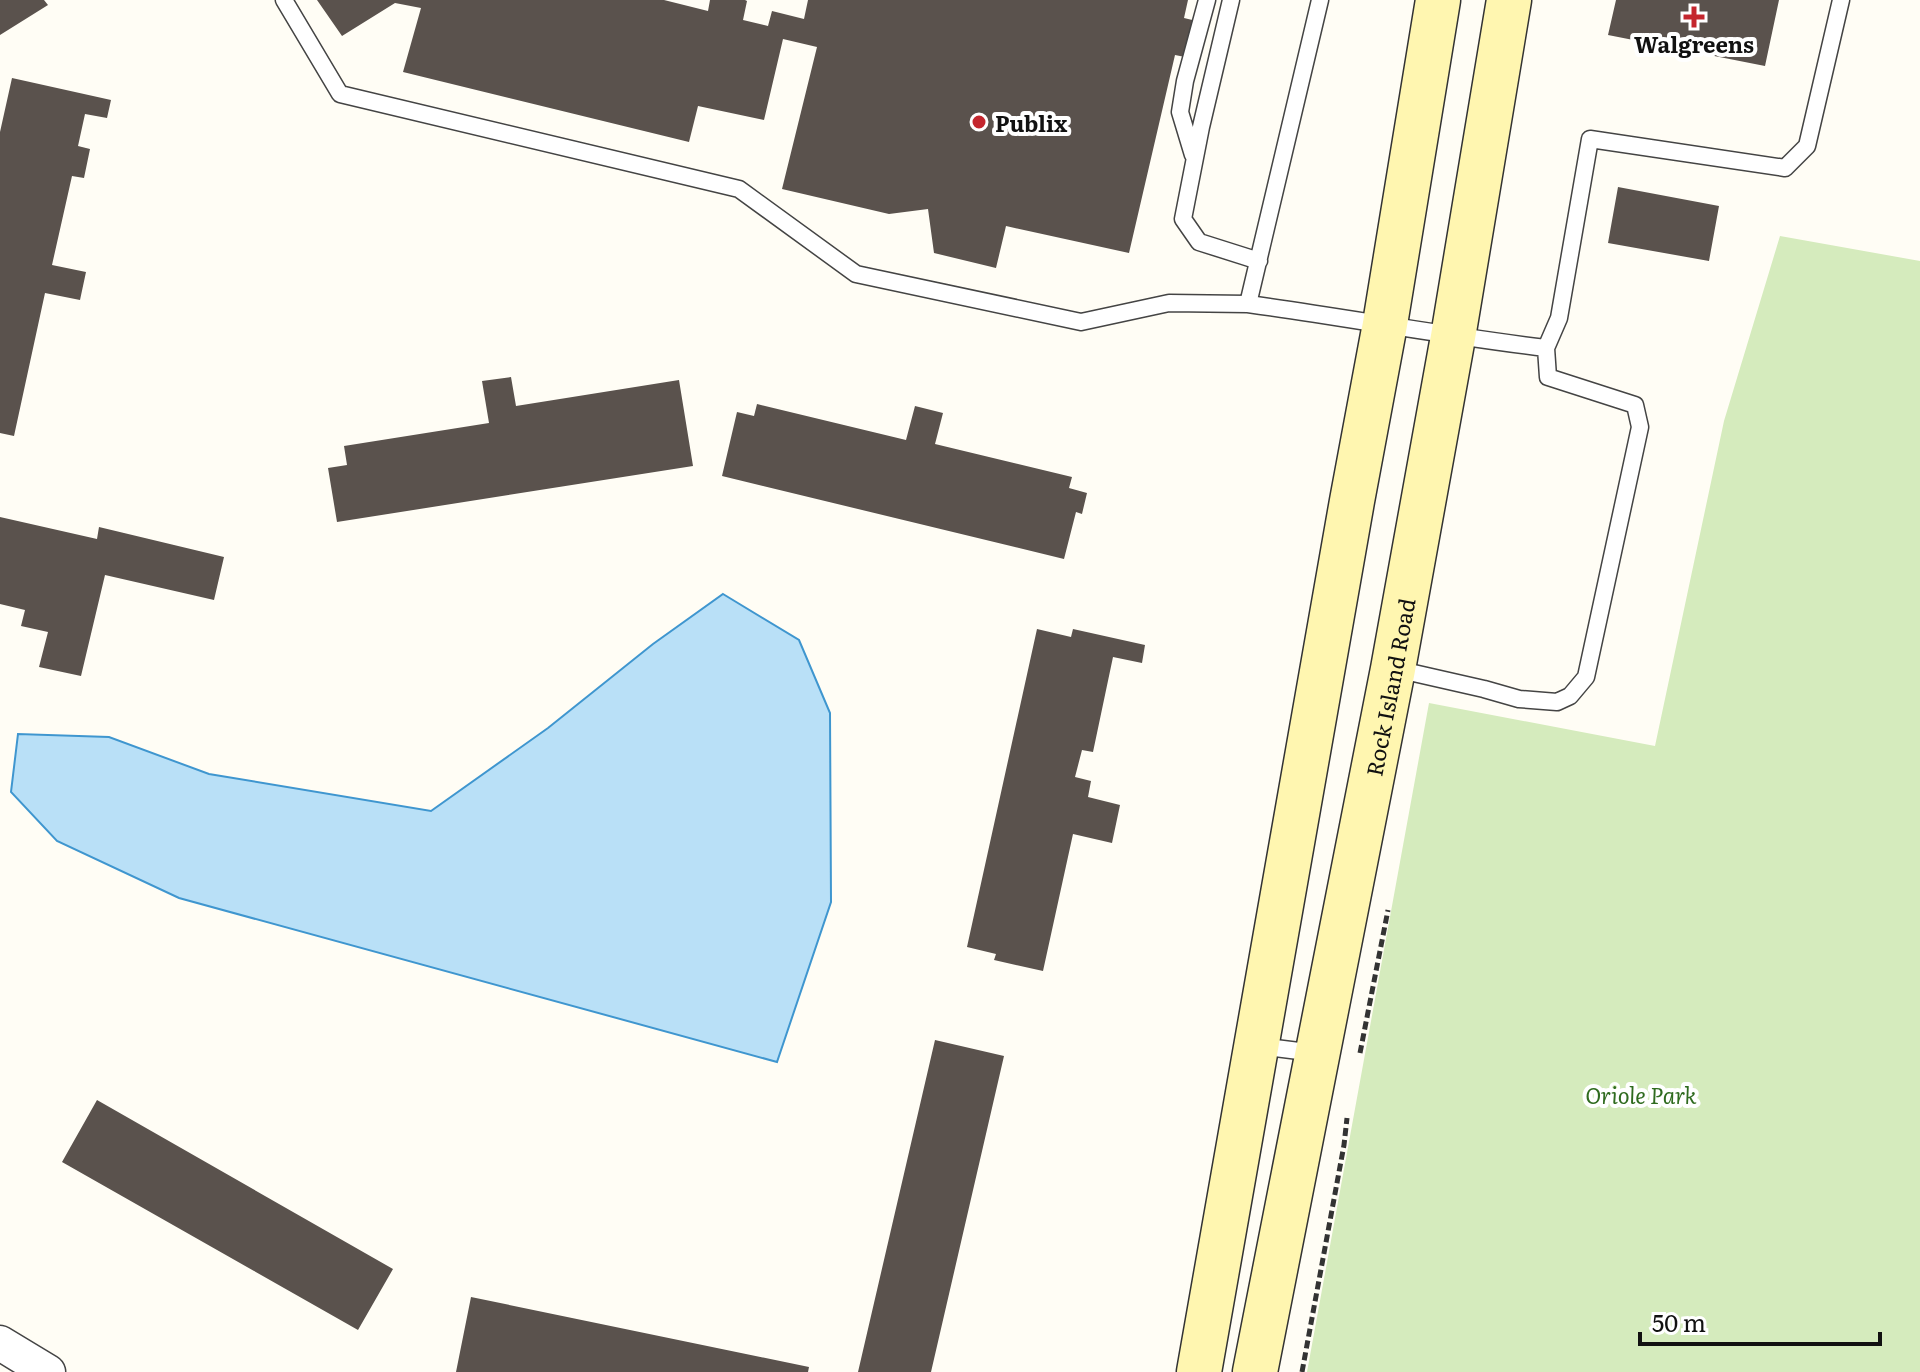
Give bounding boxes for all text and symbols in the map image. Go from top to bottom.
marker: Walgreens [1685,8,1703,26]
place label: Walgreens [1634,27,1754,60]
place label: Publix [995,106,1068,139]
marker: Publix [970,113,988,131]
street label: Rock Island Road [1356,595,1422,779]
park label: Oriole Park [1585,1078,1697,1111]
scale bar [1640,1296,1880,1346]
text: 50 m [1652,1304,1706,1339]

